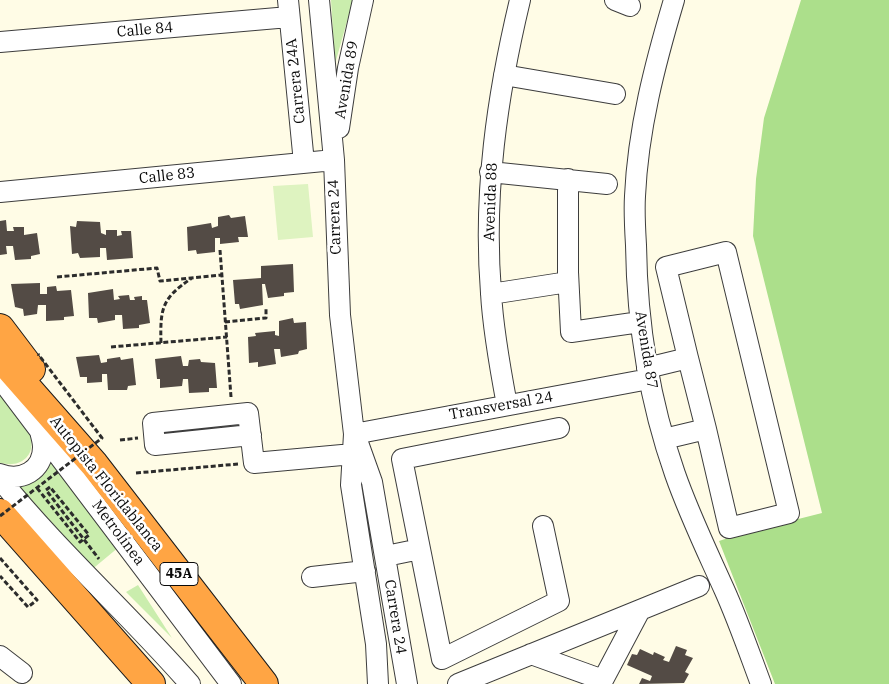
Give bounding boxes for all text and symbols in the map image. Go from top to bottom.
street label: Calle 84 [116,19,174,41]
street label: Carrera 24A [283,37,309,125]
street label: Avenida 89 [331,40,363,120]
street label: Avenida 88 [481,162,501,242]
street label: Calle 83 [138,164,196,188]
street label: Carrera 24 [325,179,345,255]
street label: Avenida 87 [631,310,661,390]
street label: Transversal 24 [448,388,554,424]
street label: Autopista Floridablanca [46,413,166,555]
street label: Metrolínea [88,497,148,569]
road number: 45A [160,562,198,586]
street label: Carrera 24 [380,578,410,656]

